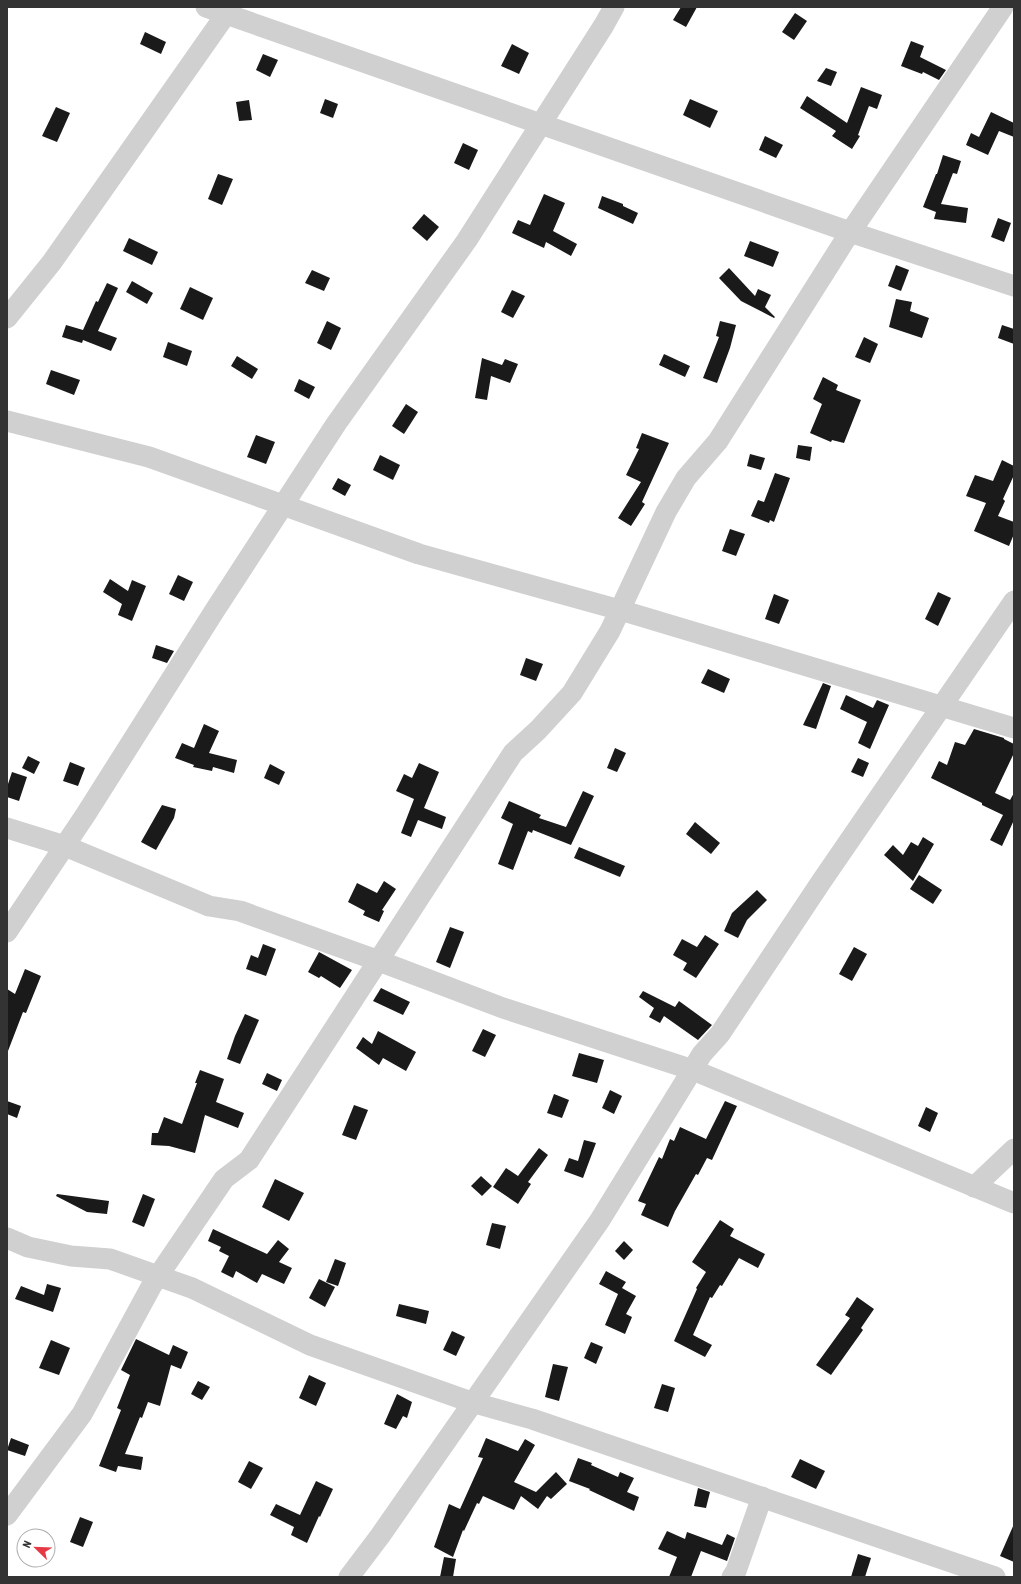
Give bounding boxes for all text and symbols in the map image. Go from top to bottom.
north arrow [16,1528,56,1568]
text: N [20,1539,34,1549]

